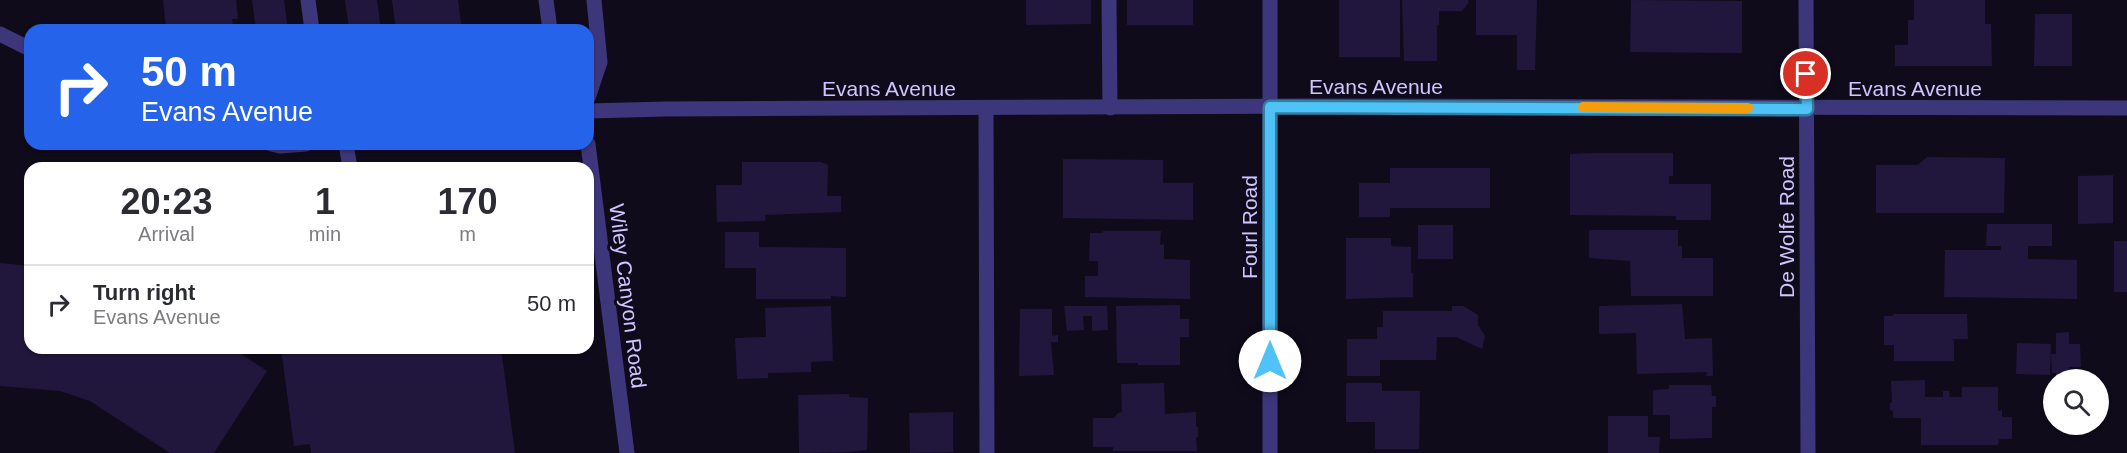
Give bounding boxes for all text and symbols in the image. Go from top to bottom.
icon: right [42,48,120,126]
text: 50 m [141,48,237,95]
pin [1780,48,1831,99]
icon: arrive [1789,57,1822,90]
street label: Evans Avenue [1309,75,1443,98]
street label: Evans Avenue [822,77,956,100]
street label: Evans Avenue [1848,77,1982,100]
text: Evans Avenue [141,97,313,127]
street label: De Wolfe Road [1775,156,1798,298]
street label: Fourl Road [1238,175,1261,279]
text: 20:23 [120,181,212,222]
text: 1 [315,181,335,222]
text: 170 [437,181,498,222]
street label: Wiley Canyon Road [605,202,651,390]
text: Arrival [138,223,195,245]
text: min [309,223,341,245]
text: m [459,223,476,245]
text: Turn right [93,280,195,305]
icon: right [42,288,75,321]
text: 50 m [527,291,576,316]
text: Evans Avenue [93,306,221,328]
position arrow [1238,329,1302,393]
map controls [2043,369,2109,435]
button: search [2043,369,2109,435]

